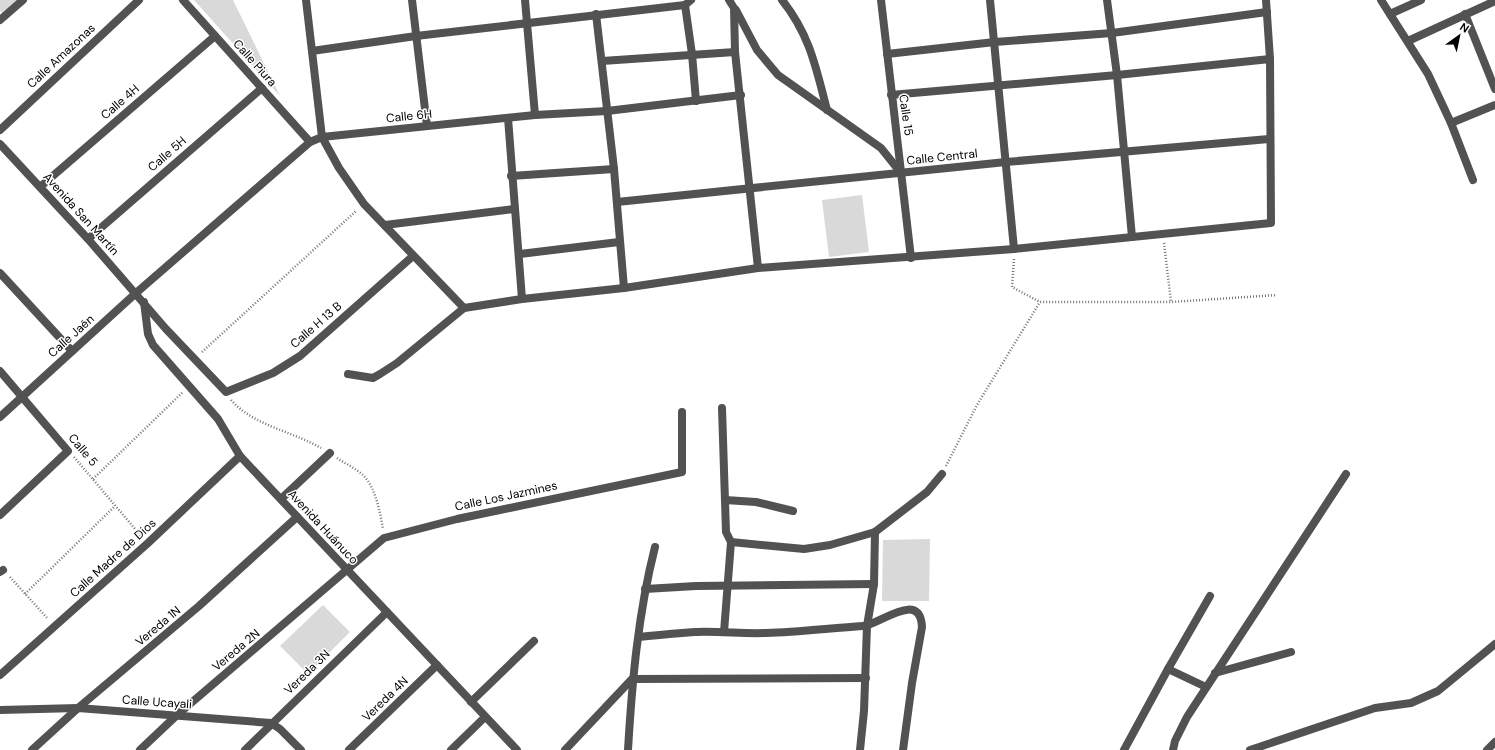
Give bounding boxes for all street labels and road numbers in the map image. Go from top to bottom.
street label: Calle Amazonas [23,20,99,92]
street label: Calle Piura [230,36,280,90]
street label: Calle 4H [97,81,143,123]
street label: Calle 15 [895,93,917,137]
street label: Calle 6H [385,106,433,126]
street label: Calle 5H [144,133,190,175]
street label: Calle Central [906,145,978,169]
street label: Avenida San Martín [40,169,123,259]
street label: Calle H 13 B [287,298,345,352]
street label: Calle Jaén [45,311,98,361]
street label: Calle 5 [65,430,101,470]
street label: Calle Los Jazmines [453,477,559,515]
street label: Avenida Huánuco [284,486,362,568]
street label: Calle Madre de Dios [67,515,159,601]
street label: Vereda 1N [132,602,184,650]
street label: Vereda 2N [209,625,263,675]
street label: Vereda 3N [281,646,333,698]
street label: Vereda 4N [359,673,411,725]
street label: Calle Ucayali [122,692,193,712]

